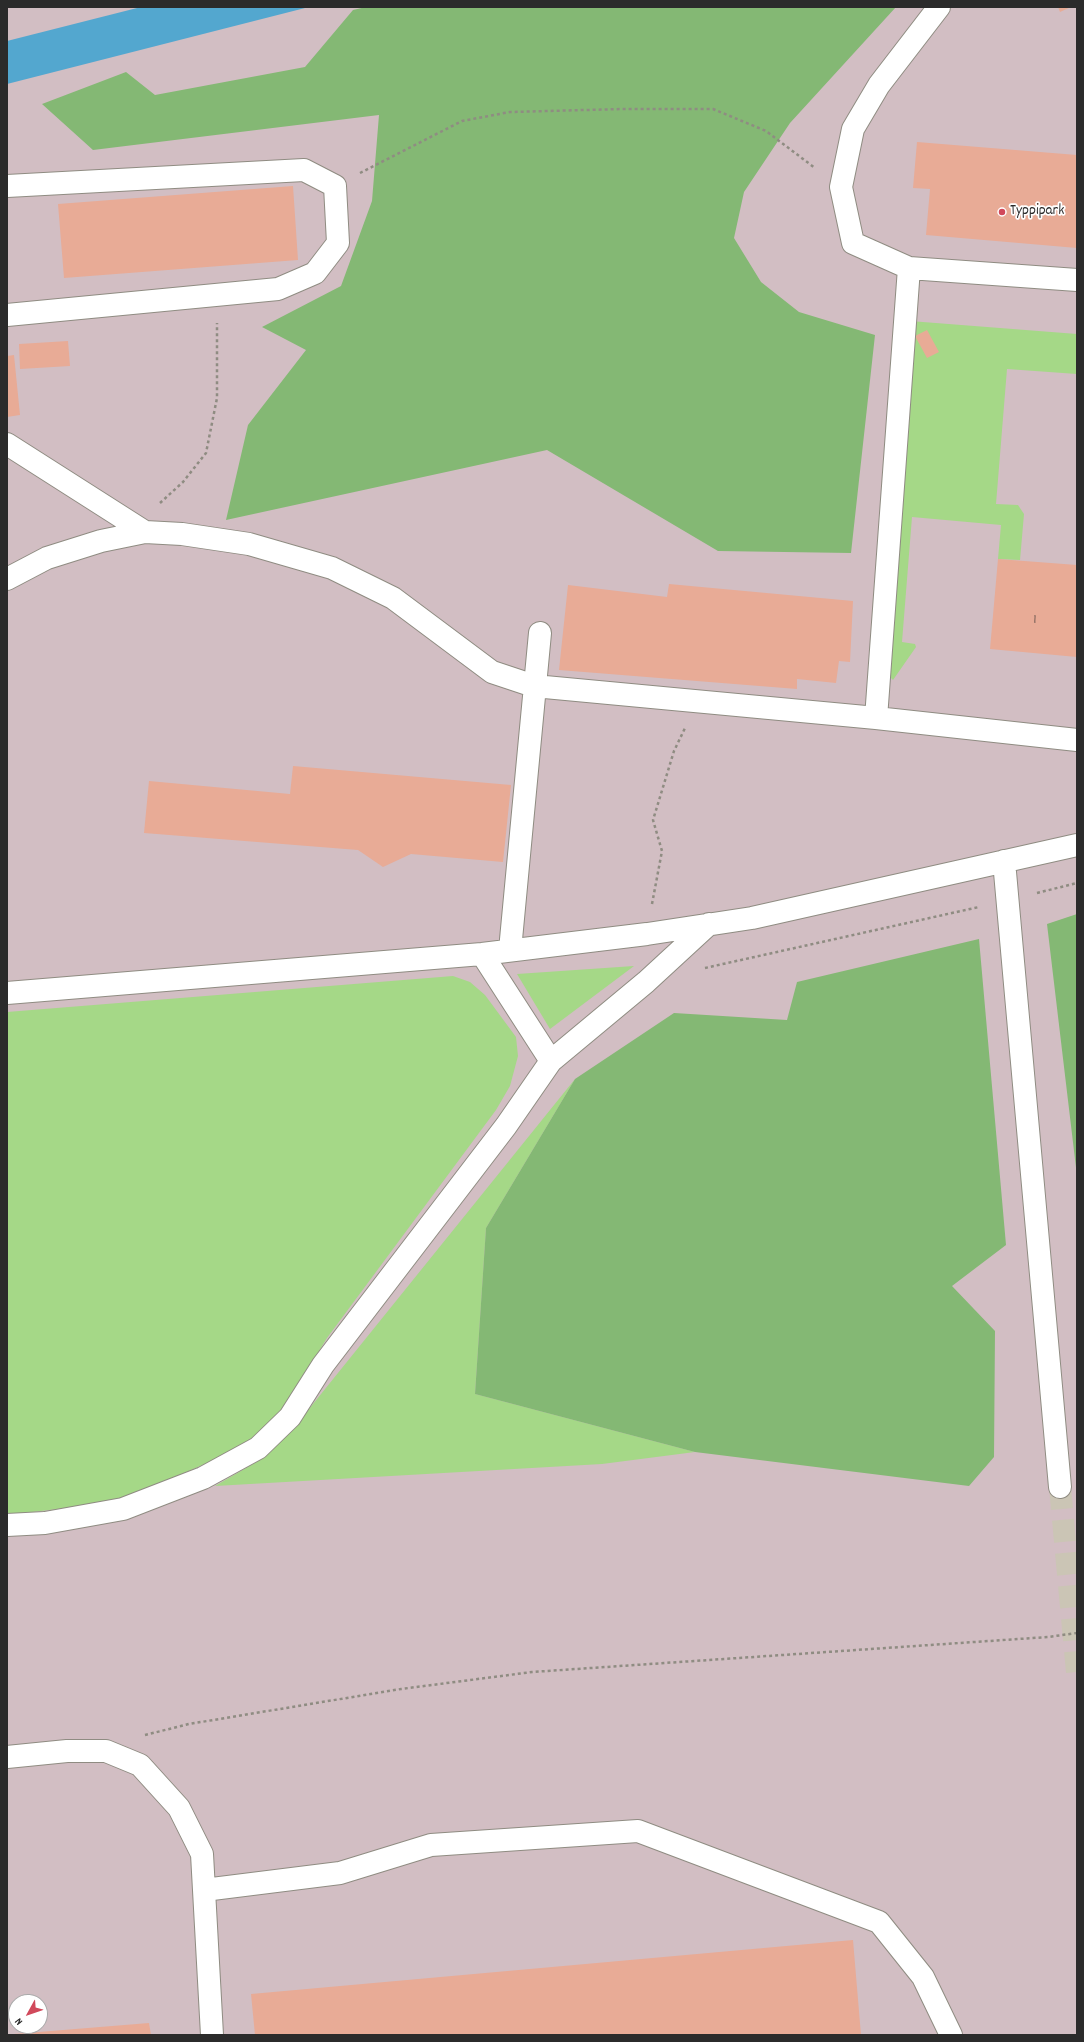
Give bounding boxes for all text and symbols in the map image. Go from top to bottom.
place label: Typpipark [1010,203,1064,221]
marker: Typpipark [997,207,1007,217]
house number: 1 [1034,613,1036,629]
north arrow [8,1994,48,2034]
text: N [12,2014,27,2028]

